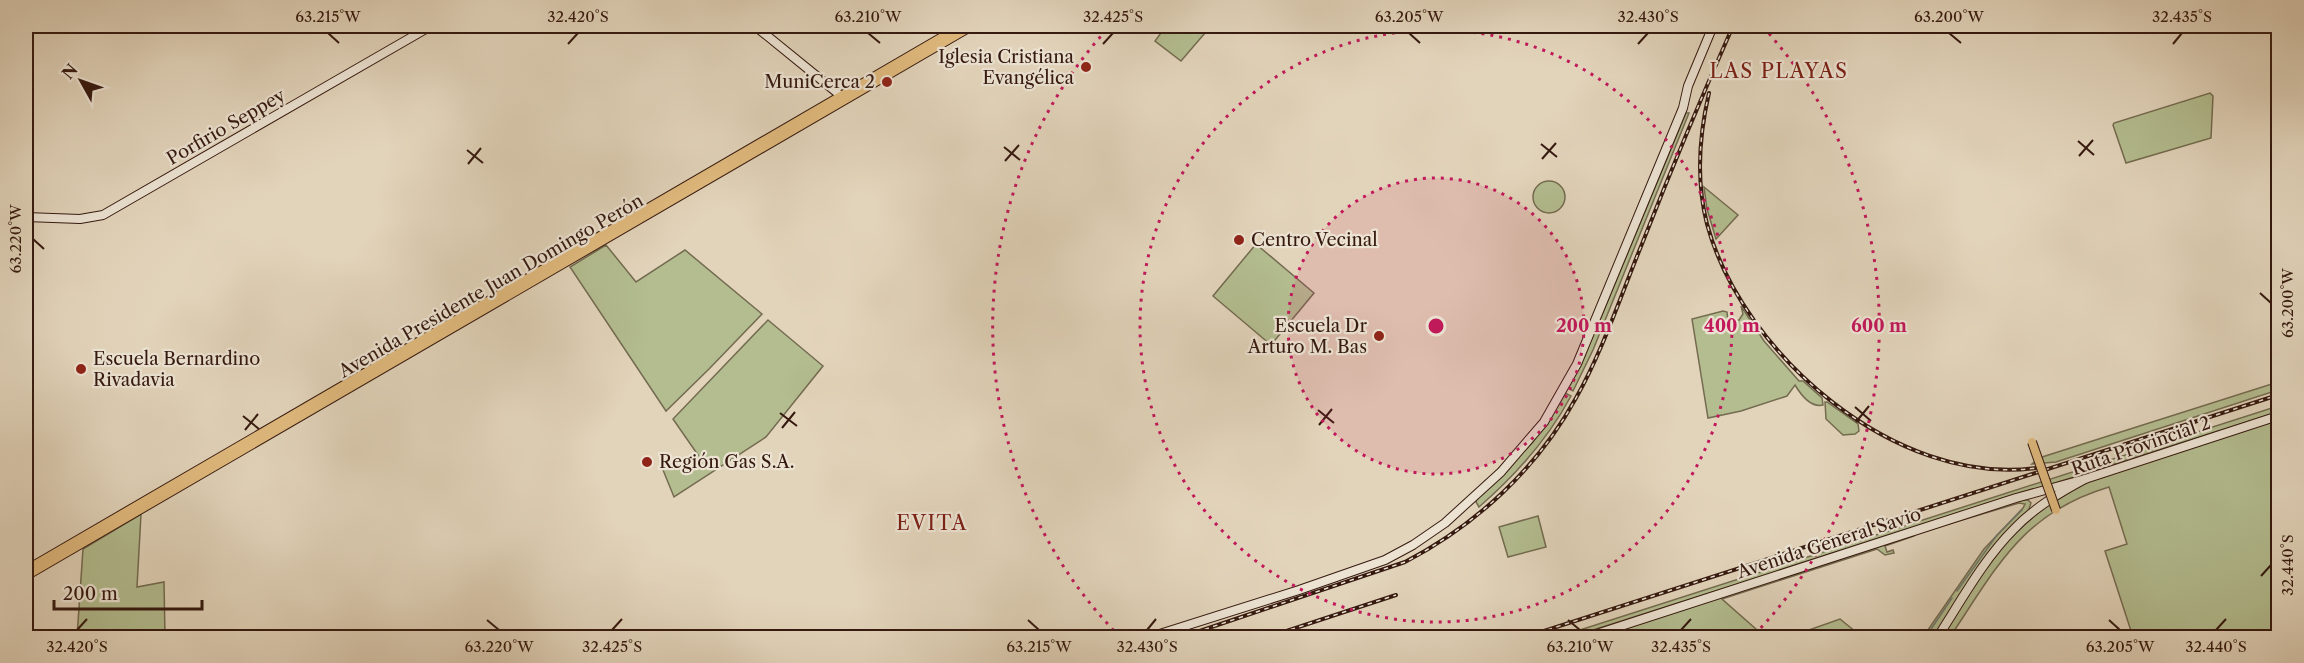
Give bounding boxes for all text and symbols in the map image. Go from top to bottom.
text: 63.215°W [295,7,361,26]
text: 32.420°S [547,7,609,26]
text: 63.210°W [835,7,902,26]
text: 32.425°S [1083,7,1143,26]
text: 63.205°W [1375,7,1444,26]
text: 32.430°S [1617,7,1679,26]
text: 63.200°W [1914,7,1985,26]
text: 32.435°S [2152,7,2212,26]
place label: Iglesia Cristiana Evangélica [938,46,1074,89]
north arrow [51,51,111,111]
district label: LAS PLAYAS [1709,59,1849,83]
text: N [57,60,82,83]
marker: Iglesia Cristiana Evangélica [1079,60,1093,74]
place label: MuniCerca 2 [764,71,875,93]
marker: MuniCerca 2 [880,75,894,89]
street label: Porfirio Seppey [163,84,290,170]
street label: Avenida Presidente Juan Domingo Perón [334,189,647,383]
text: 63.220°W [6,204,25,274]
place label: Centro Vecinal [1251,229,1378,251]
marker: Centro Vecinal [1232,233,1246,247]
text: 63.200°W [2278,267,2297,338]
place label: Escuela Dr Arturo M. Bas [1247,315,1367,358]
text: 200 m [1556,315,1612,337]
text: 400 m [1704,315,1760,337]
text: 600 m [1851,315,1907,337]
centre of rings [1426,316,1446,336]
marker: Escuela Dr Arturo M. Bas [1372,329,1386,343]
place label: Escuela Bernardino Rivadavia [93,348,260,391]
marker: Escuela Bernardino Rivadavia [74,362,88,376]
street label: Ruta Provincial 2 [2068,412,2214,480]
place label: Región Gas S.A. [659,451,794,473]
marker: Región Gas S.A. [640,455,654,469]
street label: Avenida General Savio [1733,503,1924,583]
district label: EVITA [896,511,968,535]
text: 32.440°S [2278,534,2297,596]
scale bar [54,573,202,611]
text: 200 m [63,583,118,605]
text: 32.420°S [46,637,108,656]
text: 63.220°W [464,637,534,656]
text: 32.425°S [582,637,642,656]
text: 63.215°W [1006,637,1072,656]
text: 32.430°S [1116,637,1178,656]
text: 63.210°W [1547,637,1614,656]
text: 32.435°S [1651,637,1711,656]
text: 63.205°W [2086,637,2155,656]
text: 32.440°S [2185,637,2247,656]

